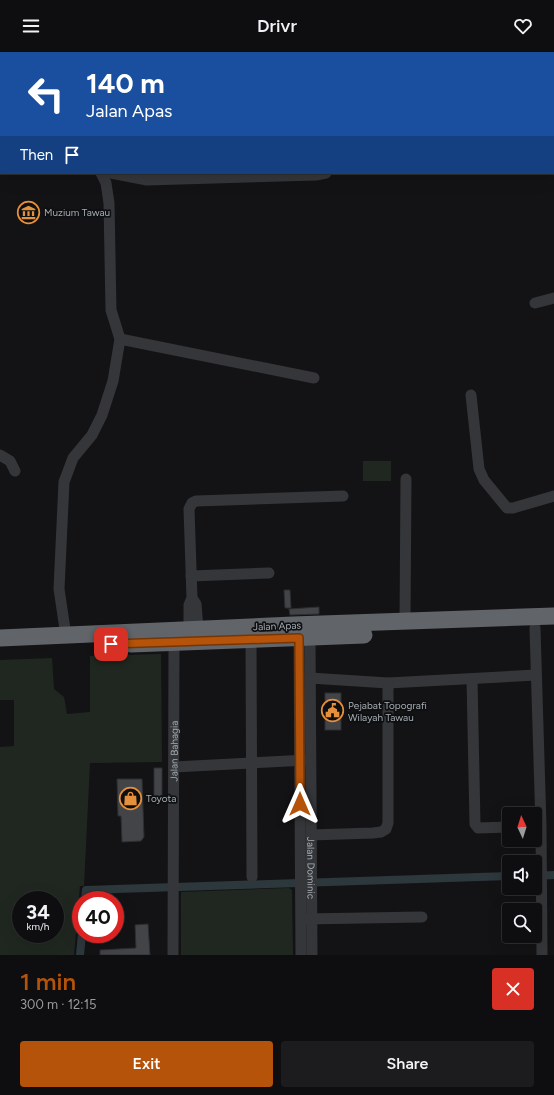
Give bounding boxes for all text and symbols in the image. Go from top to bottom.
icon: menu [20,15,42,37]
text: Drivr [257,15,297,37]
icon: heart [512,15,534,37]
text: 140 m [86,66,165,100]
icon: left [20,68,72,120]
text: Jalan Apas [86,100,172,122]
icon: arrive [61,144,83,166]
text: Then [20,146,53,164]
museum icon: Muzium Tawau [15,199,41,225]
place label: Muzium Tawau [44,206,110,219]
street label: Jalan Apas [253,619,302,633]
pin [94,627,128,661]
icon: arrive [100,633,122,655]
public building icon: Pejabat Topografi Wilayah Tawau [320,698,346,724]
place label: Pejabat Topografi Wilayah Tawau [348,699,427,724]
street label: Jalan Bahagia [167,721,180,781]
position arrow [279,783,321,825]
shop icon: Toyota [117,785,143,811]
place label: Toyota [146,792,176,805]
north arrow [502,807,542,847]
map controls [502,807,542,943]
street label: Jalan Dominic [305,837,318,900]
button: sound [502,855,542,895]
speed limit sign: 40 [72,891,124,943]
text: 34 [26,900,50,924]
button: search [502,903,542,943]
text: km/h [27,920,49,933]
text: 1 min [20,967,76,996]
button: close [492,968,534,1010]
text: 300 m · 12:15 [20,997,97,1012]
button: Exit [20,1041,273,1087]
button: Share [281,1041,534,1087]

